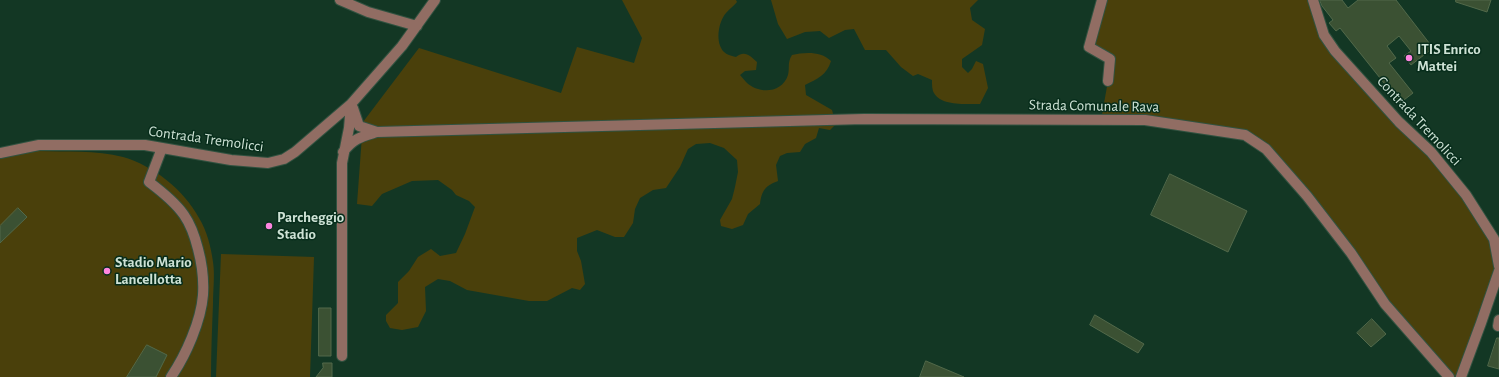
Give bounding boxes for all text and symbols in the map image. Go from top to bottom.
place label: ITIS Enrico Mattei [1417,40,1481,75]
marker: ITIS Enrico Mattei [1404,53,1414,63]
street label: Contrada Tremolicci [1373,72,1465,170]
street label: Strada Comunale Rava [1029,96,1159,116]
street label: Contrada Tremolicci [147,122,265,156]
place label: Parcheggio Stadio [277,208,344,243]
marker: Parcheggio Stadio [264,221,274,231]
place label: Stadio Mario Lancellotta [115,253,192,288]
marker: Stadio Mario Lancellotta [102,266,112,276]

